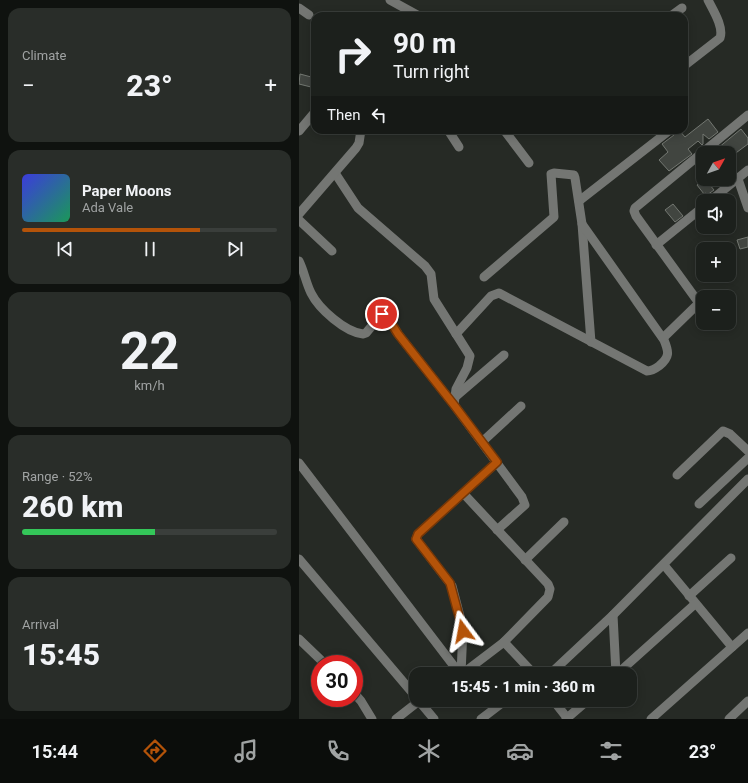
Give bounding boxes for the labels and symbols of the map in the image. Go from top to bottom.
north arrow [696,146,736,186]
pin [365,297,399,331]
position arrow [442,610,484,652]
speed limit sign: 30 [311,655,363,707]

